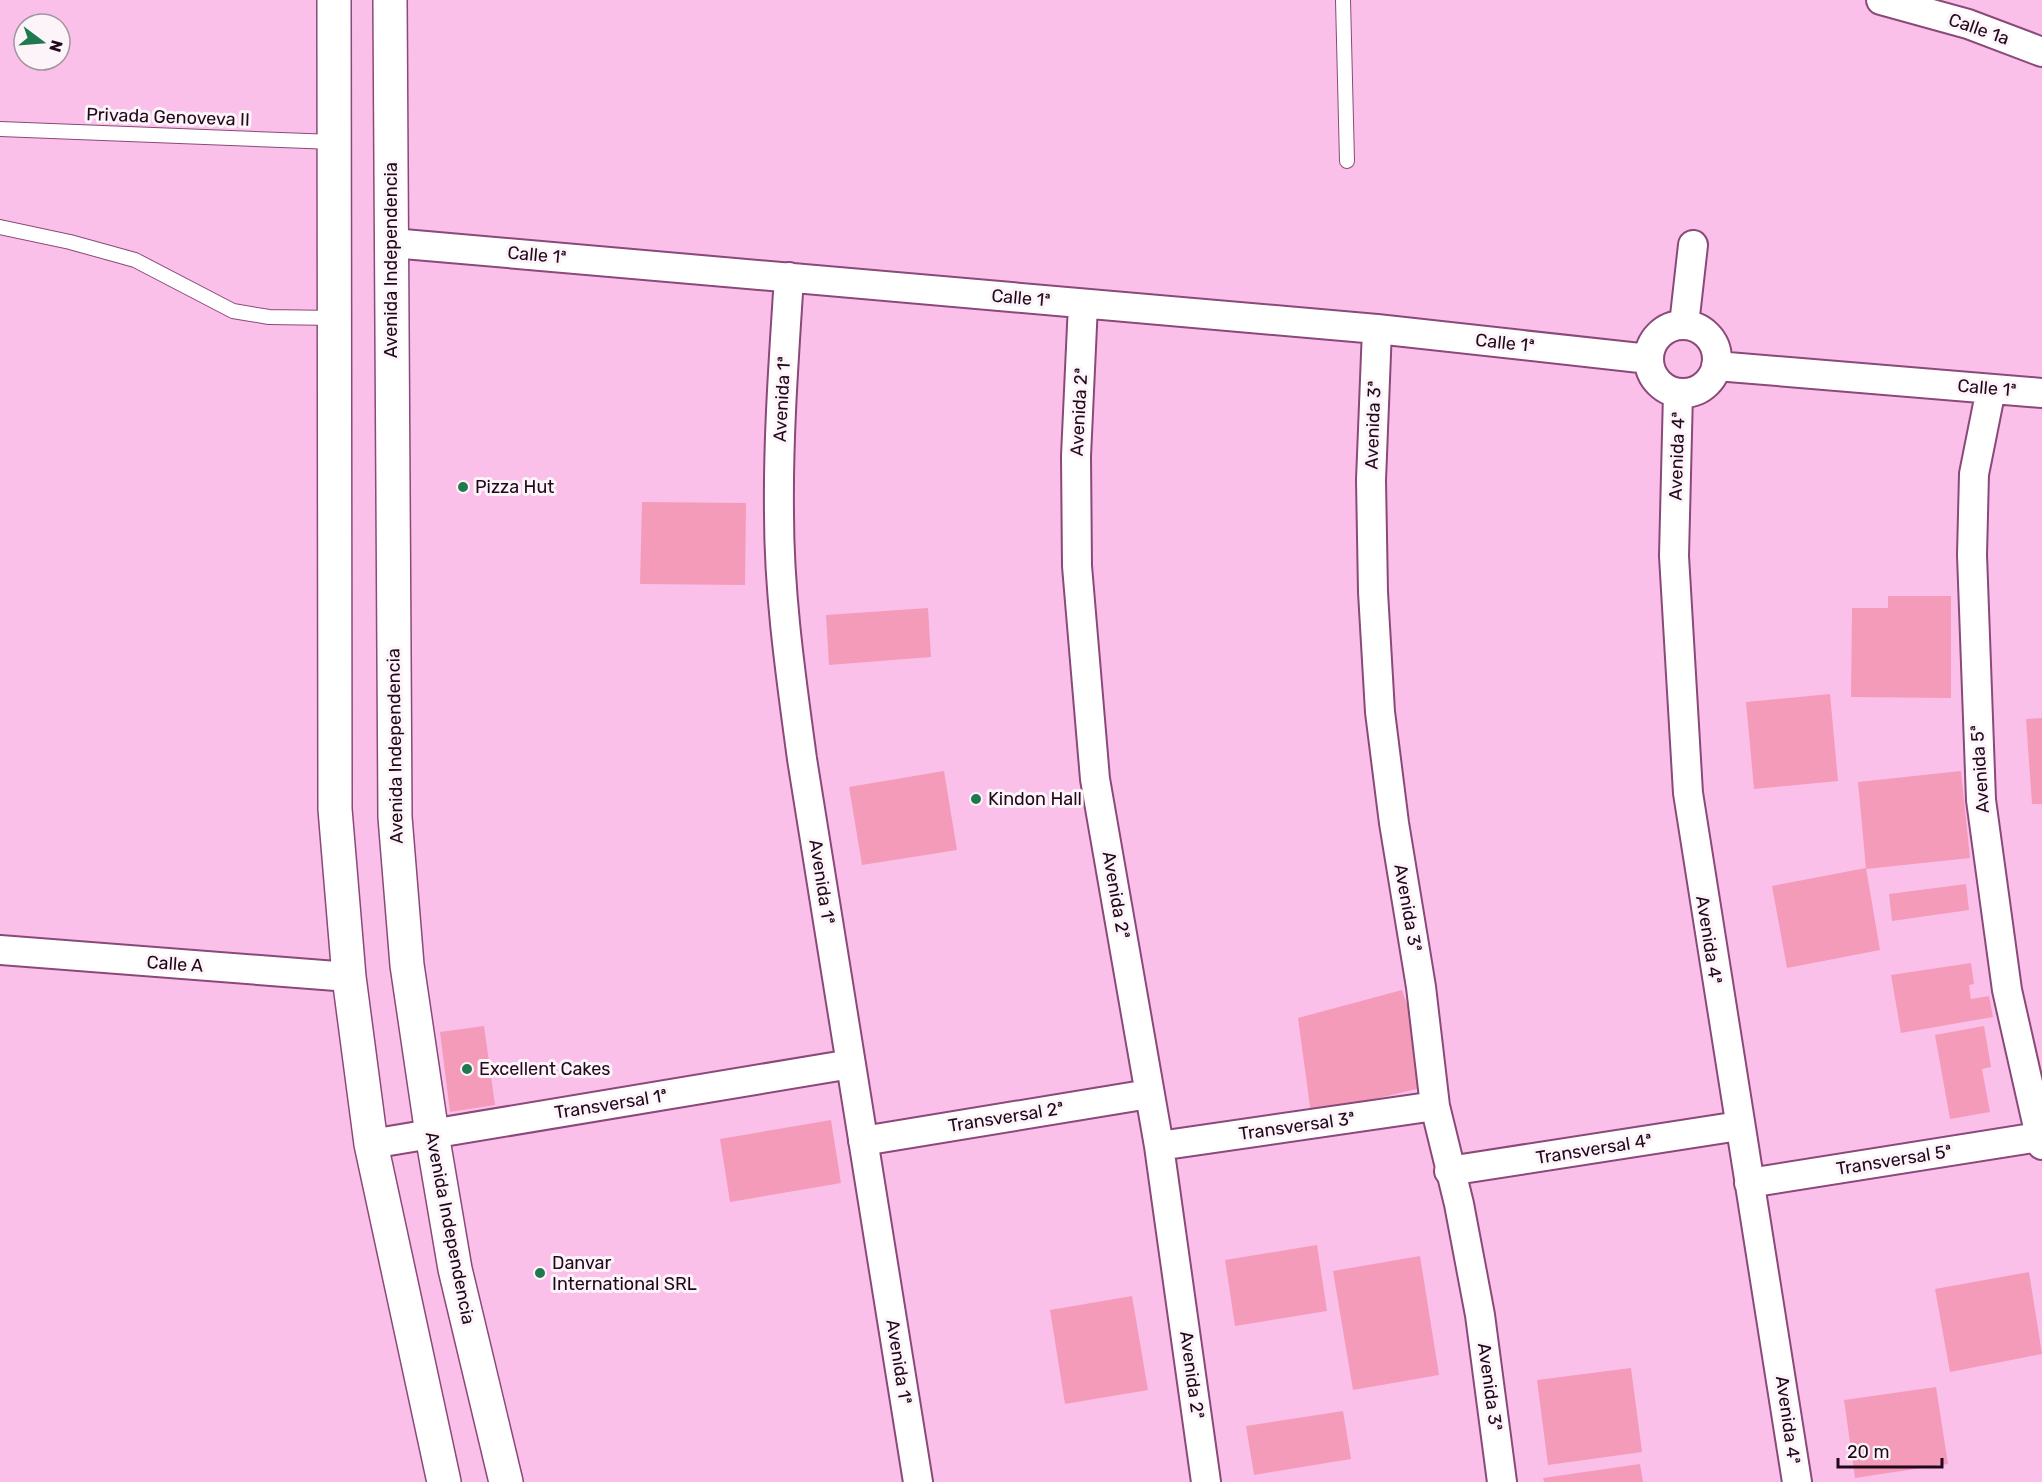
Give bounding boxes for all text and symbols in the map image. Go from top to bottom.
street label: Calle 1a [1946,8,2012,50]
north arrow [12,12,72,72]
text: N [45,38,67,54]
street label: Privada Genoveva II [86,103,250,131]
street label: Avenida Independencia [380,162,402,358]
street label: Calle 1ª [506,241,568,269]
street label: Calle 1ª [990,284,1052,312]
street label: Calle 1ª [1474,329,1536,357]
street label: Avenida 1ª [769,356,795,442]
street label: Avenida 2ª [1066,367,1092,457]
street label: Calle 1ª [1956,374,2018,402]
street label: Avenida 3ª [1360,380,1386,470]
street label: Avenida 4ª [1664,411,1690,501]
place label: Pizza Hut [475,476,554,498]
marker: Pizza Hut [456,480,470,494]
street label: Avenida Independencia [382,648,408,844]
street label: Avenida 5ª [1966,724,1994,814]
place label: Kindon Hall [988,788,1082,810]
marker: Kindon Hall [969,792,983,806]
street label: Avenida 1ª [804,838,840,926]
street label: Avenida 2ª [1097,849,1135,941]
street label: Avenida 3ª [1389,862,1427,954]
street label: Avenida 4ª [1691,894,1727,986]
street label: Calle A [146,951,204,977]
place label: Excellent Cakes [479,1058,610,1080]
marker: Excellent Cakes [460,1062,474,1076]
street label: Transversal 1ª [553,1084,669,1124]
street label: Transversal 2ª [947,1097,1065,1137]
street label: Transversal 3ª [1237,1107,1357,1145]
street label: Transversal 4ª [1534,1129,1654,1169]
street label: Avenida Independencia [421,1130,479,1326]
street label: Transversal 5ª [1834,1140,1954,1180]
place label: Danvar International SRL [552,1252,697,1295]
marker: Danvar International SRL [533,1266,547,1280]
street label: Avenida 1ª [881,1318,917,1406]
street label: Avenida 2ª [1175,1330,1209,1420]
street label: Avenida 3ª [1473,1341,1507,1433]
street label: Avenida 4ª [1771,1374,1805,1466]
scale bar [1838,1431,1942,1469]
text: 20 m [1847,1441,1889,1463]

